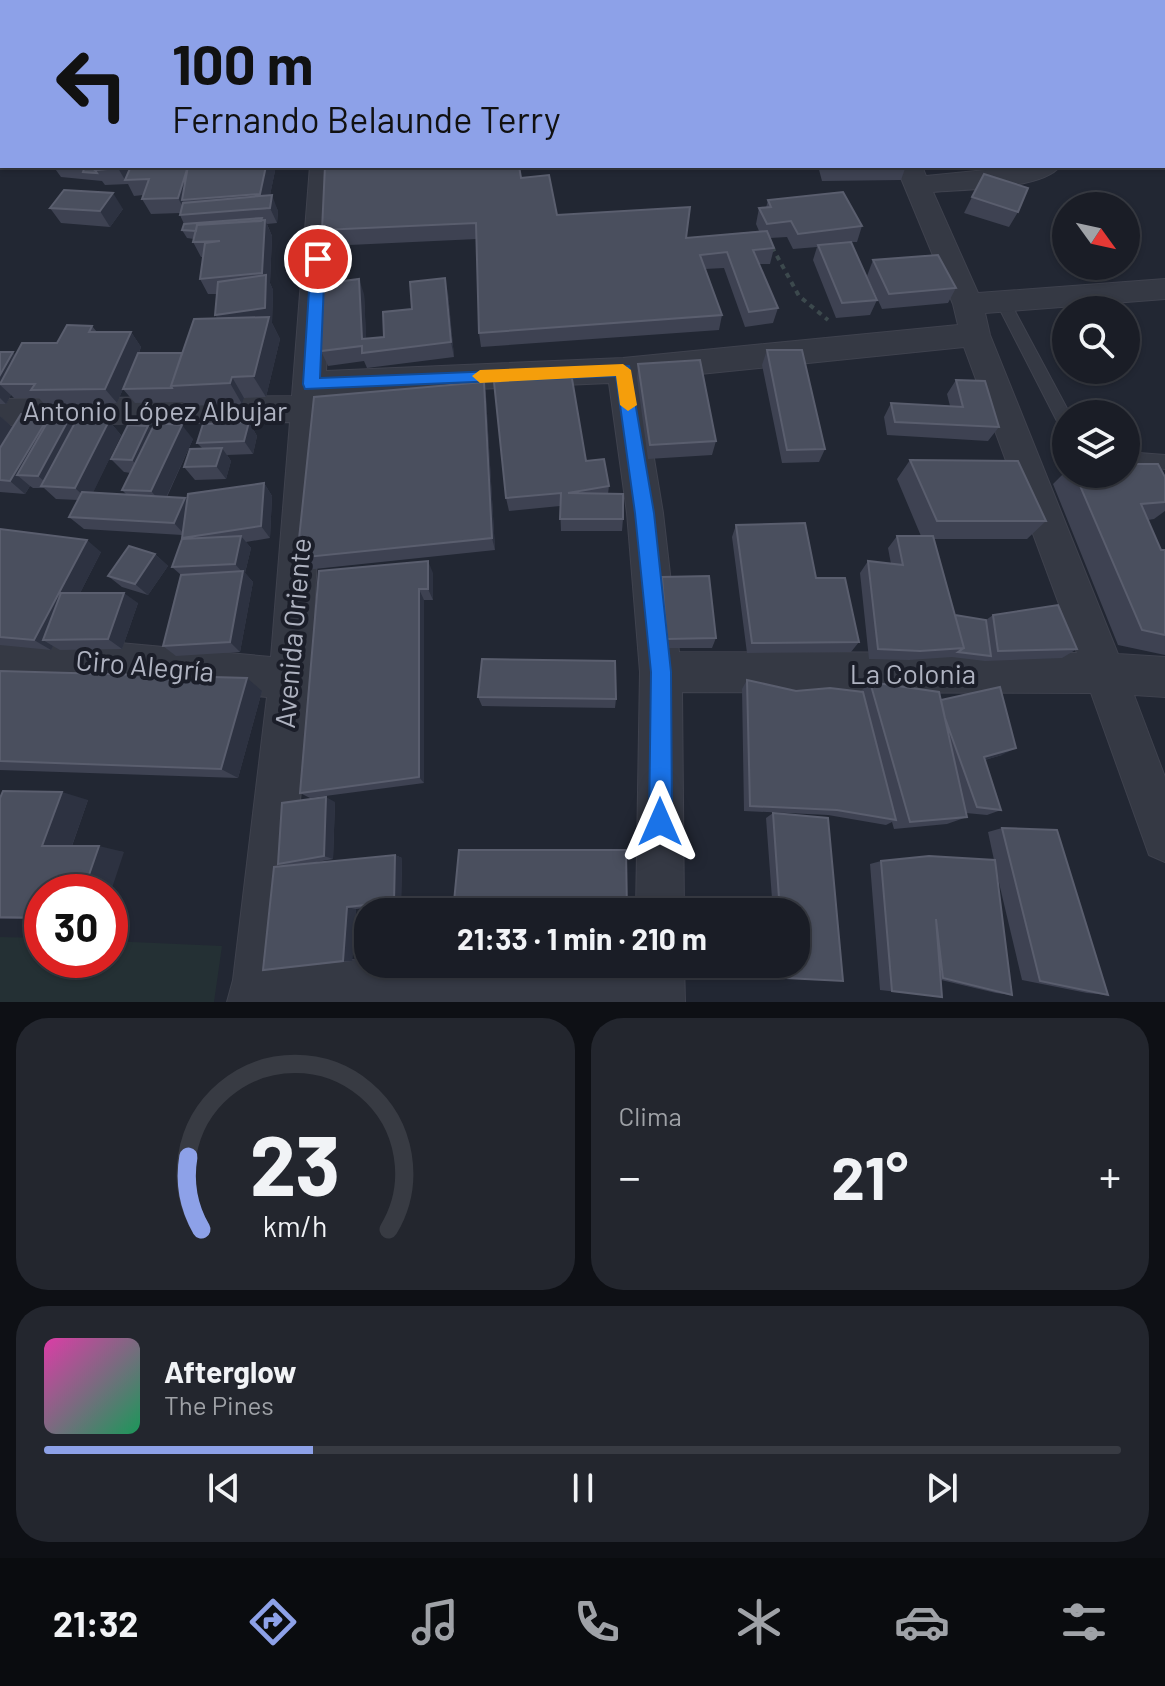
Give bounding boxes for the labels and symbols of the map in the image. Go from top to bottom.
north arrow [1052,192,1140,280]
pin [284,225,352,293]
street label: Antonio López Albujar [23,393,287,427]
street label: Avenida Oriente [267,536,317,730]
street label: Ciro Alegría [74,642,216,688]
street label: La Colonia [850,656,976,690]
position arrow [618,780,702,864]
speed limit sign: 30 [24,874,128,978]

